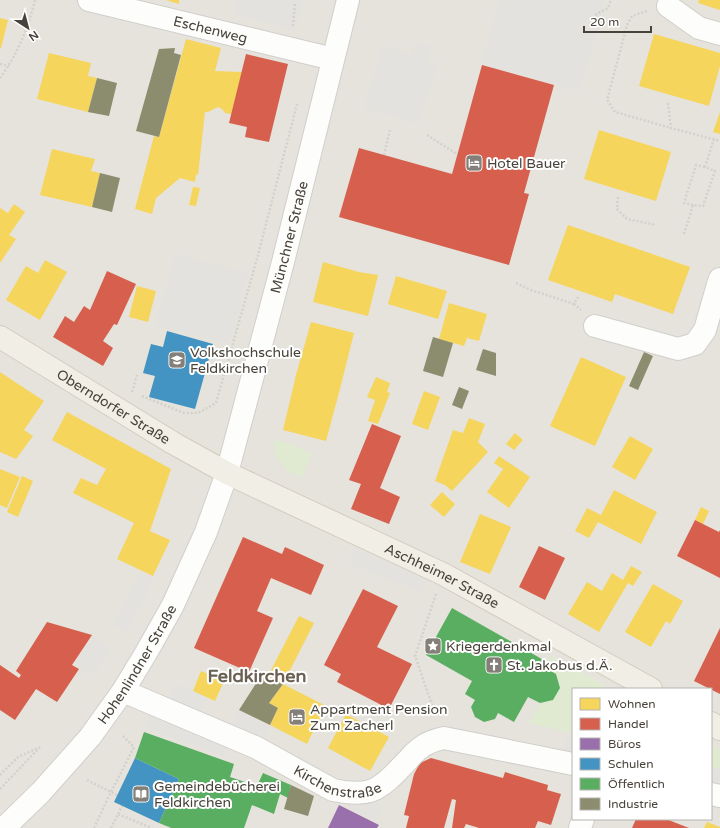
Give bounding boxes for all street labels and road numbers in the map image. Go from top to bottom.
street label: Eschenweg [172,13,249,47]
street label: Münchner Straße [267,179,312,295]
street label: Oberndorfer Straße [53,366,173,448]
street label: Aschheimer Straße [382,540,502,612]
street label: Hohenlindner Straße [94,602,180,728]
street label: Kirchenstraße [290,762,385,802]

